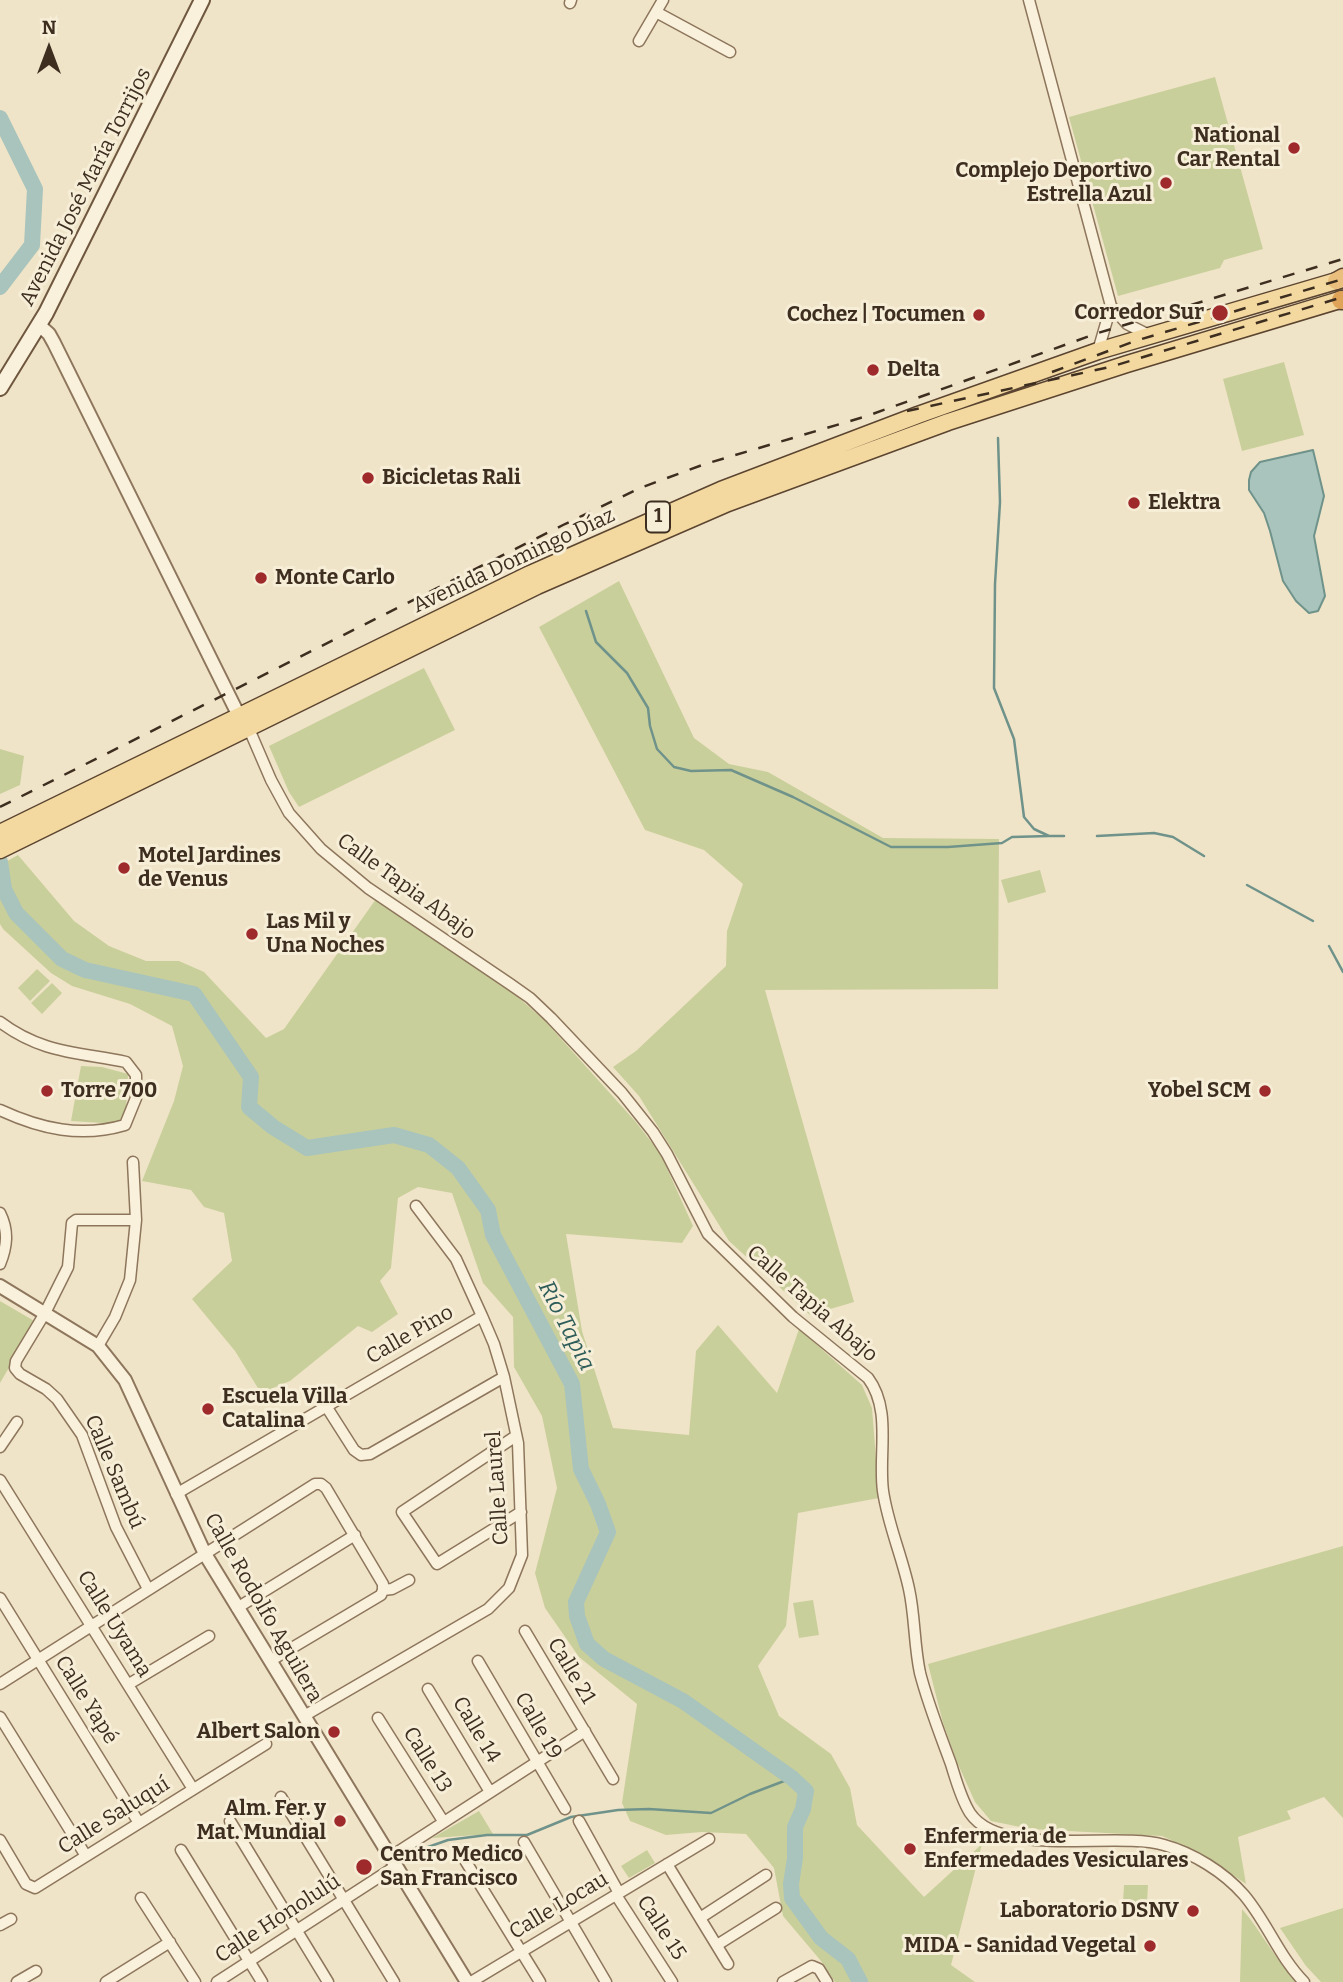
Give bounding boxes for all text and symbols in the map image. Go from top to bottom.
north arrow [14,14,84,84]
text: N [42,16,56,39]
street label: Avenida José María Torrijos [15,64,157,310]
place label: National Car Rental [1177,123,1280,173]
marker: National Car Rental [1286,140,1302,156]
place label: Complejo Deportivo Estrella Azul [955,158,1152,208]
marker: Complejo Deportivo Estrella Azul [1158,175,1174,191]
place label: Corredor Sur [1074,300,1204,326]
place label: Cochez | Tocumen [787,302,965,328]
marker: Corredor Sur [1210,303,1230,323]
marker: Cochez | Tocumen [971,307,987,323]
place label: Delta [887,357,940,383]
marker: Delta [865,362,881,378]
place label: Bicicletas Rali [382,465,521,491]
marker: Bicicletas Rali [360,470,376,486]
place label: Elektra [1148,490,1220,516]
marker: Elektra [1126,495,1142,511]
road number: 1 [646,502,670,532]
street label: Avenida Domingo Díaz [409,503,619,619]
place label: Monte Carlo [275,565,395,591]
marker: Monte Carlo [253,570,269,586]
street label: Calle Tapia Abajo [332,828,480,946]
place label: Motel Jardines de Venus [138,843,281,893]
marker: Motel Jardines de Venus [116,860,132,876]
place label: Las Mil y Una Noches [266,909,385,959]
marker: Las Mil y Una Noches [244,926,260,942]
place label: Torre 700 [61,1078,157,1104]
place label: Yobel SCM [1148,1078,1251,1104]
marker: Torre 700 [39,1083,55,1099]
marker: Yobel SCM [1257,1083,1273,1099]
street label: Calle Tapia Abajo [741,1240,883,1368]
water label: Río Tapia [532,1277,600,1375]
street label: Calle Pino [362,1300,458,1370]
place label: Escuela Villa Catalina [222,1384,348,1434]
marker: Escuela Villa Catalina [200,1401,216,1417]
street label: Calle Sambú [79,1411,149,1533]
street label: Calle Laurel [481,1430,515,1546]
street label: Calle Rodolfo Aguilera [198,1509,328,1707]
street label: Calle Uyama [71,1566,157,1682]
street label: Calle 21 [542,1634,600,1708]
street label: Calle Yapé [49,1651,123,1749]
street label: Calle 19 [509,1688,567,1764]
street label: Calle 14 [446,1692,506,1768]
place label: Albert Salon [197,1719,320,1745]
street label: Calle 13 [397,1722,457,1798]
marker: Albert Salon [326,1724,342,1740]
street label: Calle Saluquí [54,1772,174,1860]
place label: Alm. Fer. y Mat. Mundial [197,1796,326,1846]
marker: Alm. Fer. y Mat. Mundial [332,1813,348,1829]
place label: Enfermeria de Enfermedades Vesiculares [924,1824,1189,1874]
marker: Enfermeria de Enfermedades Vesiculares [902,1841,918,1857]
place label: Centro Medico San Francisco [380,1842,523,1892]
marker: Centro Medico San Francisco [354,1857,374,1877]
street label: Calle Locau [505,1867,613,1945]
street label: Calle Honolulú [211,1869,345,1969]
street label: Calle 15 [631,1891,691,1965]
place label: Laboratorio DSNV [1000,1898,1179,1924]
marker: Laboratorio DSNV [1185,1903,1201,1919]
place label: MIDA - Sanidad Vegetal [904,1933,1136,1959]
marker: MIDA - Sanidad Vegetal [1142,1938,1158,1954]

